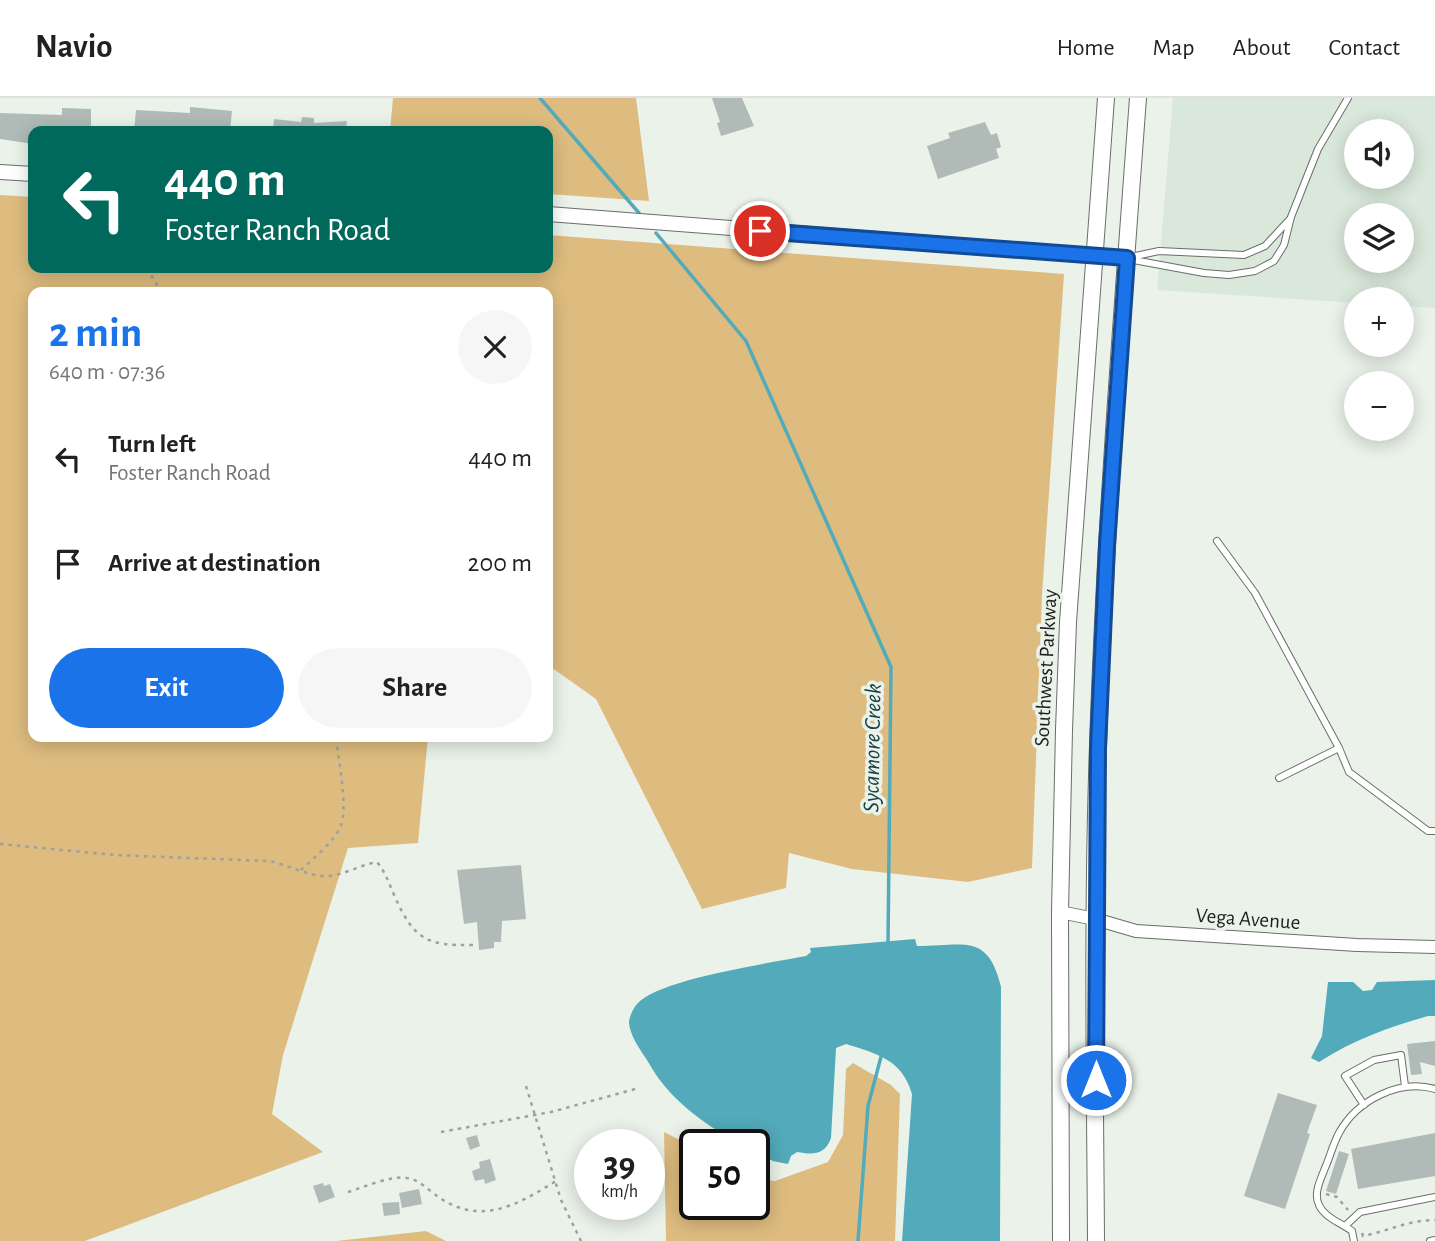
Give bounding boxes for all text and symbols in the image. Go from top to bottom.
text: Navio [35,31,113,64]
text: Home [1057,36,1115,60]
text: Map [1153,36,1195,60]
text: About [1233,36,1290,60]
text: Contact [1328,36,1400,60]
map controls [1344,119,1414,441]
button: sound [1344,119,1414,189]
icon: left [49,154,140,245]
text: 440 m [164,156,286,205]
pin [730,201,790,261]
button: layers [1344,203,1414,273]
icon: arrive [741,212,779,250]
text: Foster Ranch Road [164,214,390,246]
button: + [1344,287,1414,357]
button: close [458,310,532,384]
text: 2 min [49,312,142,354]
text: 640 m · 07:36 [49,361,165,384]
button: − [1344,371,1414,441]
text: Turn left [108,431,196,457]
icon: left [49,440,87,478]
text: 440 m [468,445,532,471]
text: Foster Ranch Road [108,462,271,485]
icon: arrive [49,545,87,583]
text: Arrive at destination [108,550,321,576]
text: 200 m [468,550,532,576]
street label: Southwest Parkway [1031,589,1061,747]
button: Exit [49,648,284,728]
button: Share [298,648,532,728]
water label: Sycamore Creek [860,683,886,813]
street label: Vega Avenue [1195,905,1301,933]
position arrow [1059,1043,1133,1117]
speed limit sign: 50 [679,1129,770,1220]
text: 39 [603,1148,635,1183]
text: km/h [601,1183,638,1201]

